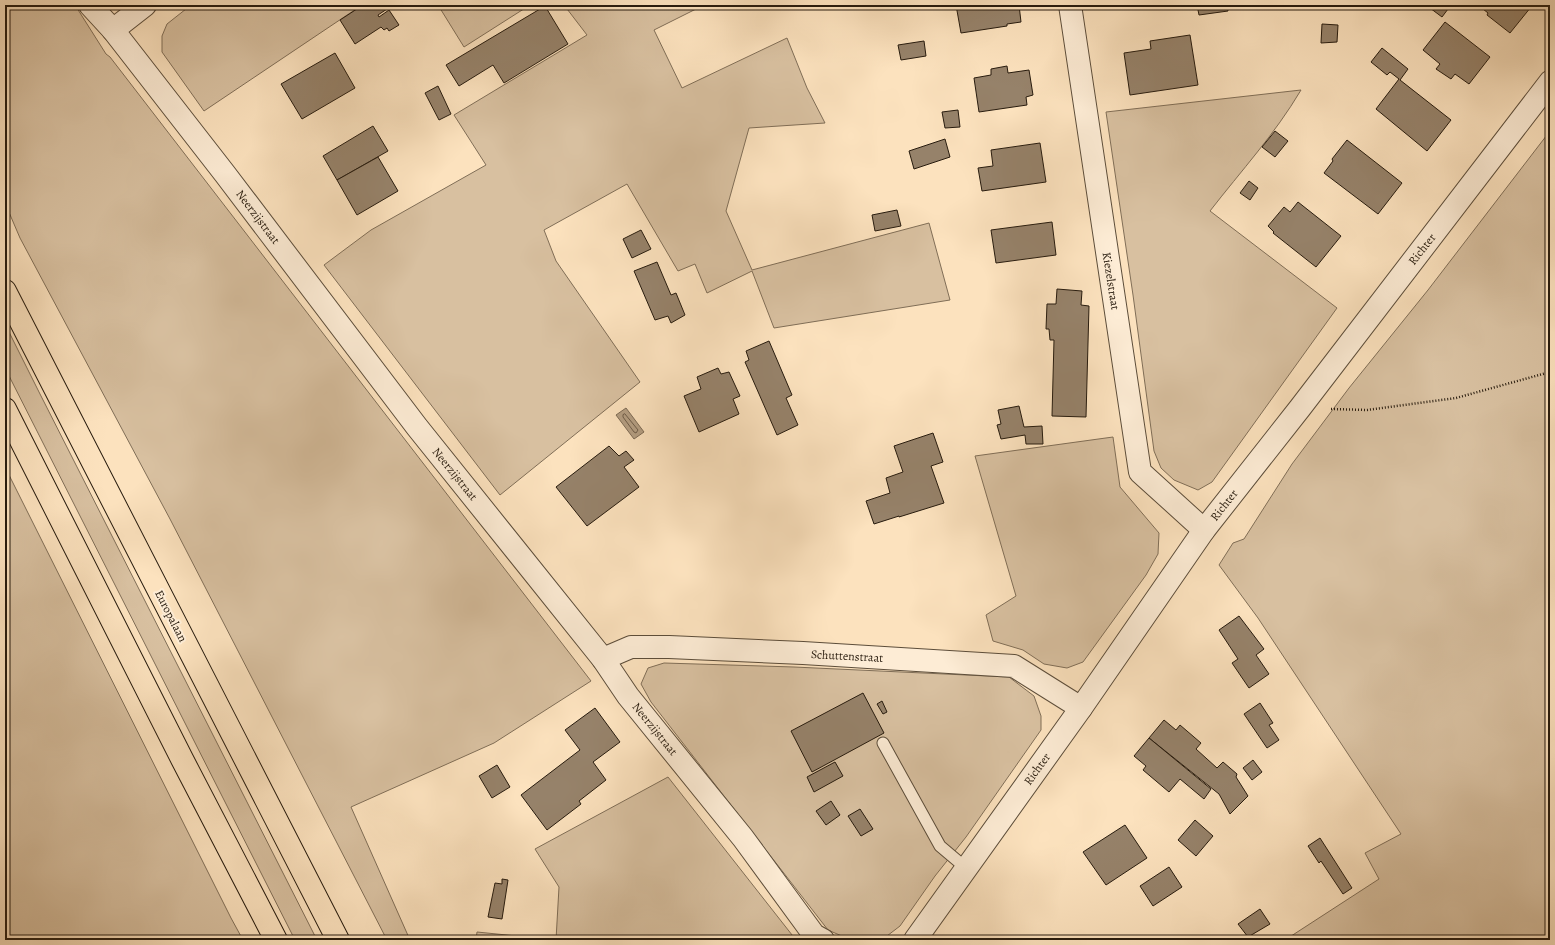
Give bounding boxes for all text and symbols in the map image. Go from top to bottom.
street label: Neerzijstraat [232,187,284,247]
street label: Richter [1405,230,1440,268]
street label: Kiezelstraat [1099,251,1123,311]
street label: Neerzijstraat [429,444,481,504]
street label: Richter [1207,486,1242,524]
street label: Europalaan [151,587,191,645]
street label: Schuttenstraat [810,646,884,666]
street label: Neerzijstraat [629,699,681,759]
street label: Richter [1020,749,1054,788]

